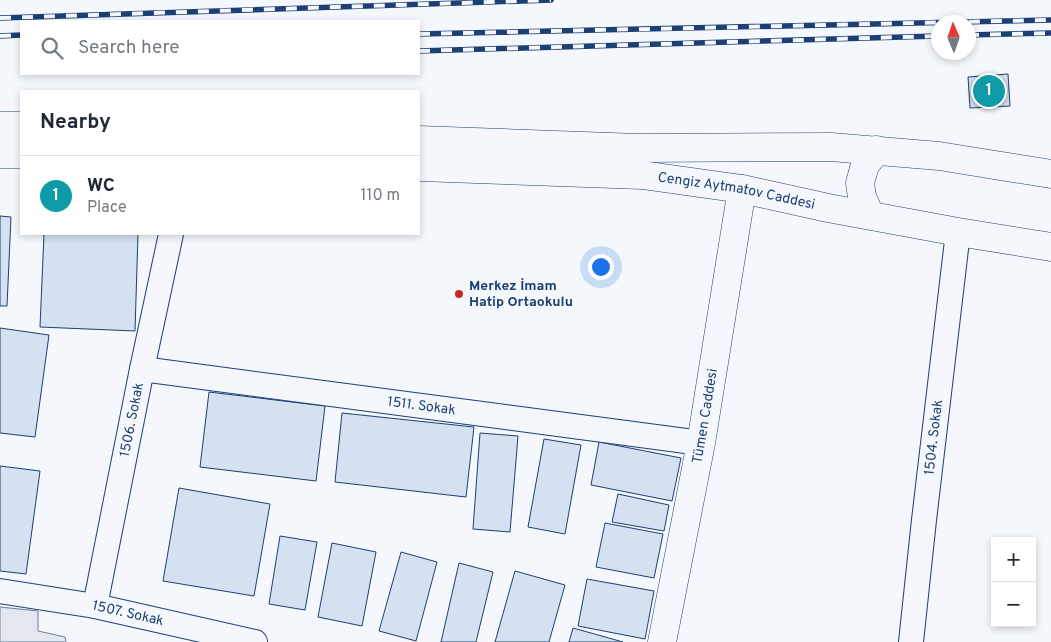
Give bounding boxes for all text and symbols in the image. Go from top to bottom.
north arrow [931,15,976,60]
search box [20,20,420,75]
icon: search [38,34,66,62]
text: Search here [78,36,180,60]
pin: 1 [973,72,1005,110]
text: Nearby [40,109,111,136]
street label: Cengiz Aytmatov Caddesi [657,169,817,213]
text: WC [87,174,115,198]
text: 1 [53,186,59,206]
text: 110 m [360,186,400,206]
text: Place [87,198,127,218]
your location [588,254,614,280]
place label: Merkez İmam Hatip Ortaokulu [469,278,573,311]
marker: Merkez İmam Hatip Ortaokulu [453,288,465,300]
street label: Tümen Caddesi [689,367,721,465]
street label: 1506. Sokak [116,381,148,458]
street label: 1511. Sokak [386,393,457,419]
street label: 1504. Sokak [921,399,947,476]
map controls [991,537,1036,627]
button: + [991,537,1036,582]
button: − [991,582,1036,627]
street label: 1507. Sokak [91,597,165,630]

